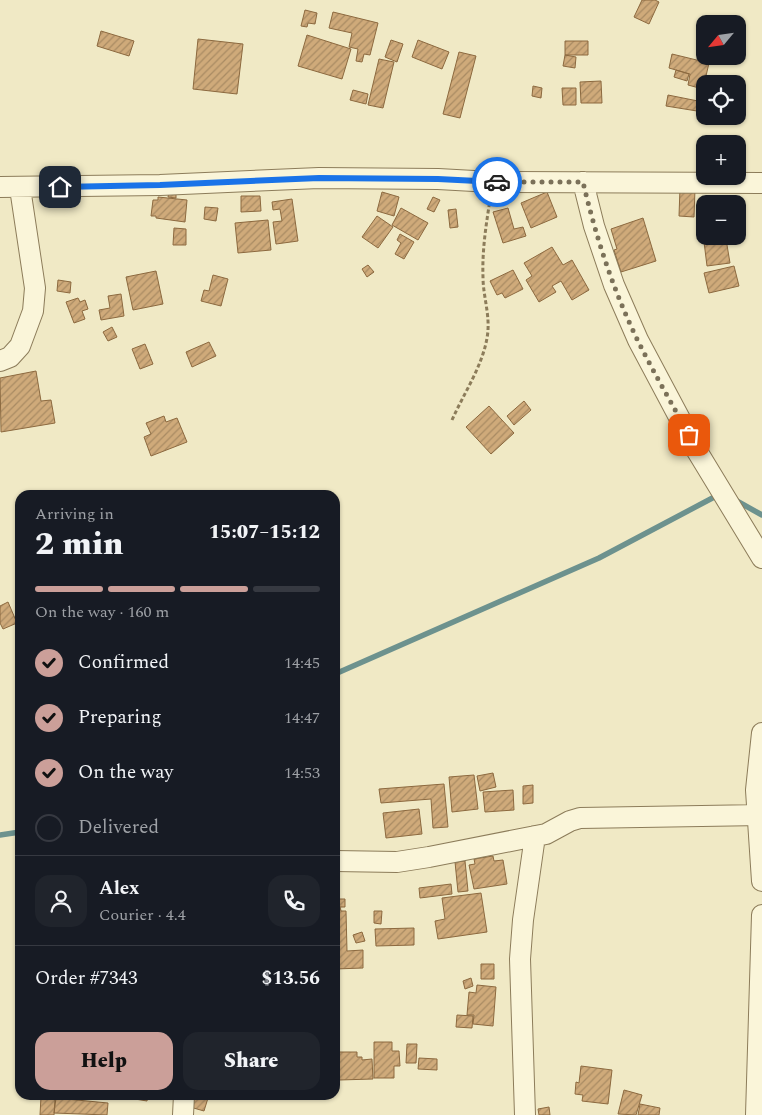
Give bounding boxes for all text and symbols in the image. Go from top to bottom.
north arrow [696,15,746,65]
map controls [696,15,746,245]
button: locate [696,75,746,125]
button: + [696,135,746,185]
courier [472,157,522,207]
pin [39,166,81,208]
icon: car [483,168,511,196]
icon: home [46,173,74,201]
button: − [696,195,746,245]
pin [668,414,710,456]
icon: bag [675,421,703,449]
text: Arriving in [35,502,114,526]
text: 15:07–15:12 [209,518,320,547]
text: 2 min [35,520,123,569]
text: On the way · 160 m [35,600,169,624]
text: Confirmed [78,648,169,677]
icon: check [35,649,63,677]
text: 14:45 [284,651,320,675]
text: Preparing [78,703,162,732]
icon: check [35,704,63,732]
text: 14:47 [284,706,320,730]
text: On the way [78,758,174,787]
icon: check [35,759,63,787]
text: 14:53 [284,761,320,785]
text: Delivered [78,813,159,842]
text: Alex [99,874,140,903]
button: person [35,875,87,927]
button: phone [268,875,320,927]
text: Courier · 4.4 [99,903,186,927]
text: Order #7343 [35,964,138,993]
text: $13.56 [262,964,320,993]
button: Help [35,1032,173,1090]
button: Share [183,1032,320,1090]

